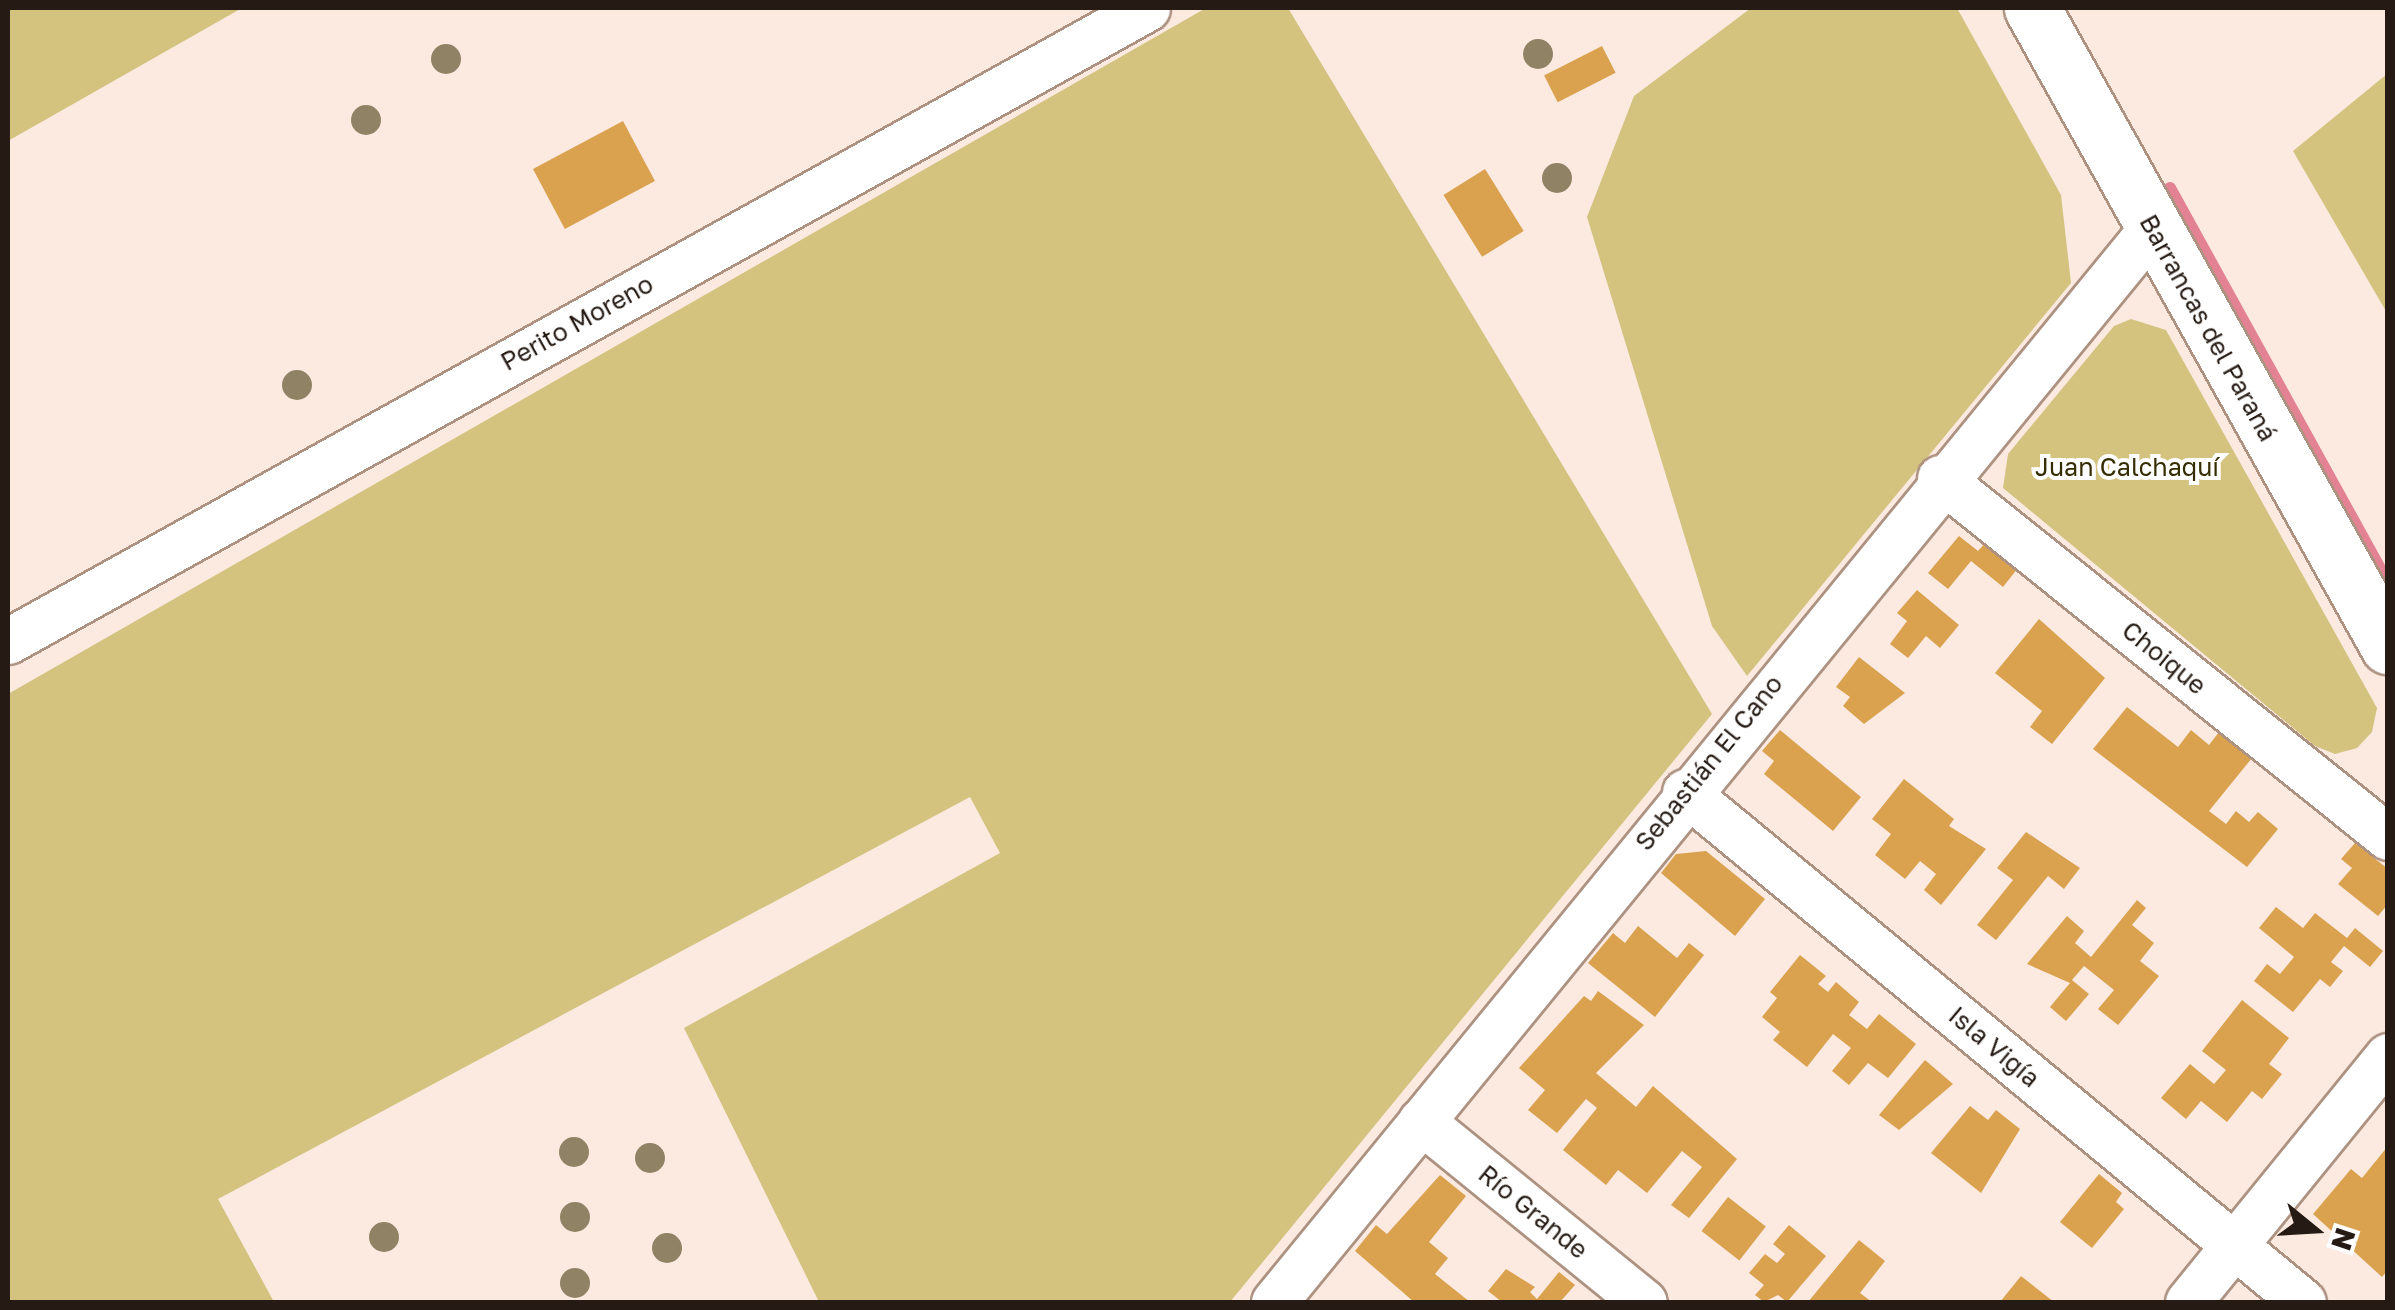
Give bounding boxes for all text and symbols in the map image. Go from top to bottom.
street label: Barrancas del Paraná [2133,209,2283,447]
street label: Perito Moreno [496,269,658,377]
park label: Juan Calchaquí [2035,452,2219,482]
street label: Choique [2116,615,2212,701]
street label: Sebastián El Cano [1629,669,1789,857]
street label: Isla Vigía [1943,1000,2045,1094]
street label: Río Grande [1472,1159,1594,1265]
north arrow [2265,1180,2365,1280]
text: N [2325,1224,2363,1255]

